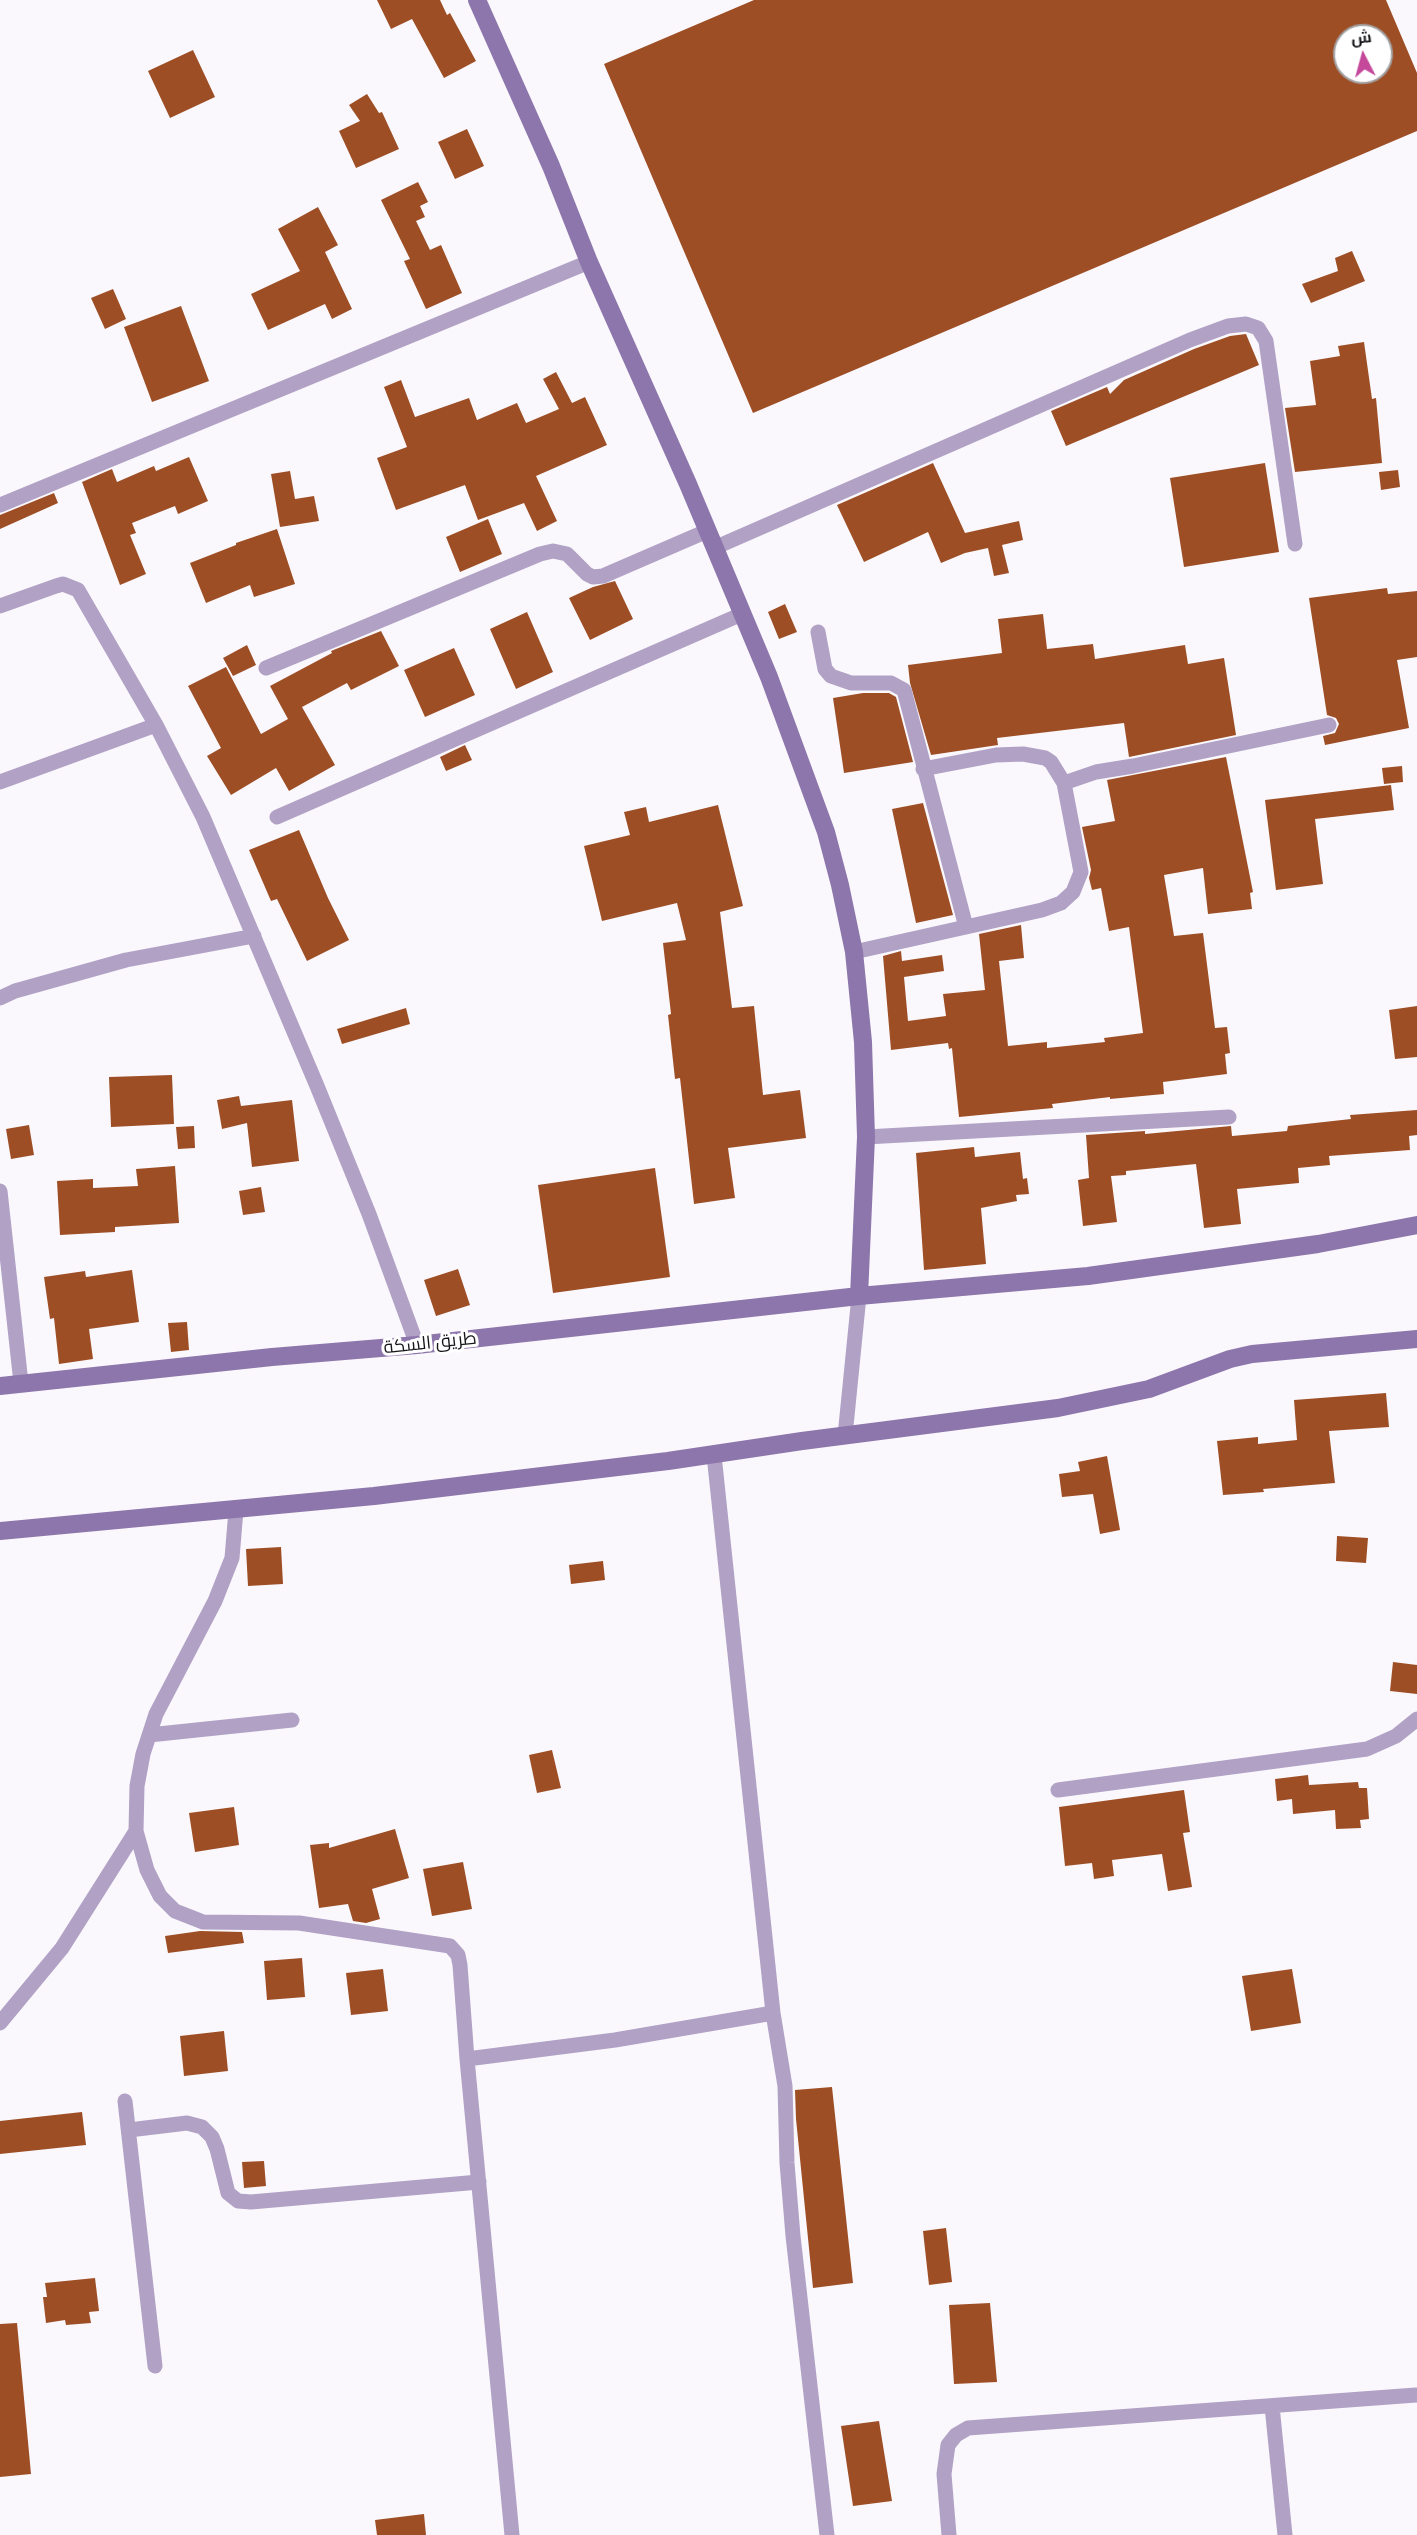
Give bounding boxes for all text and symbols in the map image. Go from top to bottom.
north arrow [1333,24,1393,84]
text: ش [1350,27,1372,48]
street label: طريق السكة [383,1327,477,1359]

